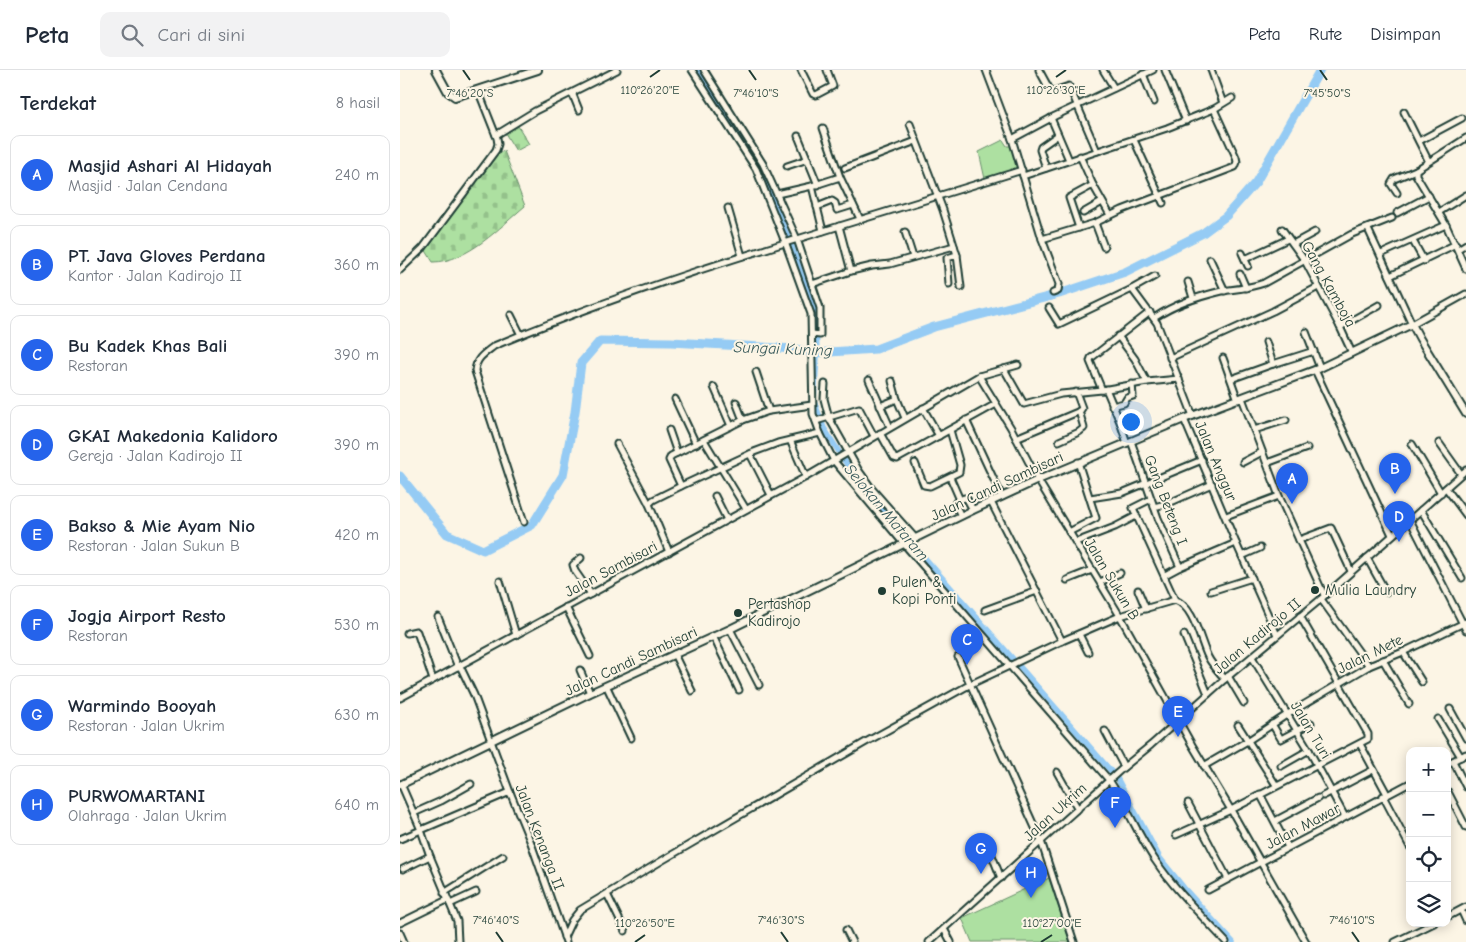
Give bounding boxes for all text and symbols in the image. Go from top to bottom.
search box [100,12,450,57]
text: Peta [25,21,70,49]
icon: search [118,21,146,49]
text: Cari di sini [158,24,245,46]
text: Peta [1248,24,1281,45]
text: Rute [1309,24,1342,45]
text: Disimpan [1370,24,1441,45]
text: 110°26'20"E [620,83,680,97]
text: 110°26'30"E [1027,83,1085,97]
text: 7°46'20"S [447,86,494,100]
text: 7°46'10"S [733,86,779,100]
text: 7°45'50"S [1303,86,1351,100]
text: Terdekat [20,91,96,115]
text: 8 hasil [336,94,380,112]
text: Masjid Ashari Al Hidayah [68,155,272,177]
text: A [33,166,41,184]
text: 240 m [335,166,379,184]
text: Masjid · Jalan Cendana [68,177,228,195]
street label: Gang Kamboja [1298,238,1360,330]
text: PT. Java Gloves Perdana [68,245,266,267]
text: B [32,256,42,274]
text: 360 m [334,256,379,274]
text: Kantor · Jalan Kadirojo II [68,267,242,285]
text: Bu Kadek Khas Bali [68,335,227,357]
water label: Sungai Kuning [733,338,833,360]
text: C [32,346,42,364]
text: 390 m [334,346,379,364]
text: Restoran [68,357,128,375]
your location [1118,409,1144,435]
street label: Jalan Anggur [1191,418,1241,504]
text: GKAI Makedonia Kalidoro [68,425,278,447]
text: D [32,436,42,454]
text: 390 m [334,436,379,454]
text: Gereja · Jalan Kadirojo II [68,447,243,465]
street label: Jalan Candi Sambisari [928,447,1066,525]
street label: Gang Beteng I [1141,452,1191,548]
pin: B [1379,453,1411,494]
water label: Selokan Mataram [840,460,932,565]
pin: A [1276,463,1308,504]
pin: D [1383,501,1415,542]
text: Bakso & Mie Ayam Nio [68,515,255,537]
text: E [32,526,42,544]
text: 420 m [335,526,379,544]
street label: Jalan Sukun B [1080,535,1144,623]
text: Restoran · Jalan Sukun B [68,537,240,555]
street label: Jalan Sambisari [562,537,660,601]
place label: Pulen & Kopi Ponti [892,573,956,608]
place label: Mulia Laundry [1325,581,1417,599]
marker: Mulia Laundry [1309,584,1321,596]
marker: Pulen & Kopi Ponti [876,585,888,597]
street label: Jalan Kadirojo II [1210,594,1304,678]
place label: Pertashop Kadirojo [748,595,811,630]
text: Jogja Airport Resto [68,605,226,627]
marker: Pertashop Kadirojo [732,607,744,619]
text: F [32,616,42,634]
text: 530 m [334,616,379,634]
street label: Jalan Candi Sambisari [562,622,700,700]
pin: C [951,624,983,665]
text: Restoran [68,627,128,645]
street label: Jalan Mete [1334,630,1406,678]
text: Warmindo Booyah [68,695,216,717]
pin: E [1162,696,1194,737]
street label: Jalan Turi [1287,698,1335,762]
text: G [31,706,43,724]
text: 630 m [334,706,379,724]
text: Restoran · Jalan Ukrim [68,717,225,735]
map controls [1406,747,1451,927]
button: + [1406,747,1451,792]
street label: Jalan Ukrim [1020,779,1090,845]
street label: Jalan Kenanga II [512,782,568,892]
text: PURWOMARTANI [68,785,205,807]
pin: F [1099,787,1131,828]
button: − [1406,792,1451,837]
text: H [31,796,43,814]
text: 640 m [334,796,379,814]
street label: Jalan Mawar [1263,799,1343,853]
text: Olahraga · Jalan Ukrim [68,807,227,825]
pin: G [965,833,997,874]
button: locate [1406,837,1451,882]
pin: H [1015,857,1047,898]
button: layers [1406,882,1451,927]
text: 7°46'40"S [473,913,520,927]
text: 7°46'30"S [758,913,805,927]
text: 7°46'10"S [1329,913,1375,927]
text: 110°26'50"E [615,916,675,930]
text: 110°27'00"E [1022,916,1082,930]

